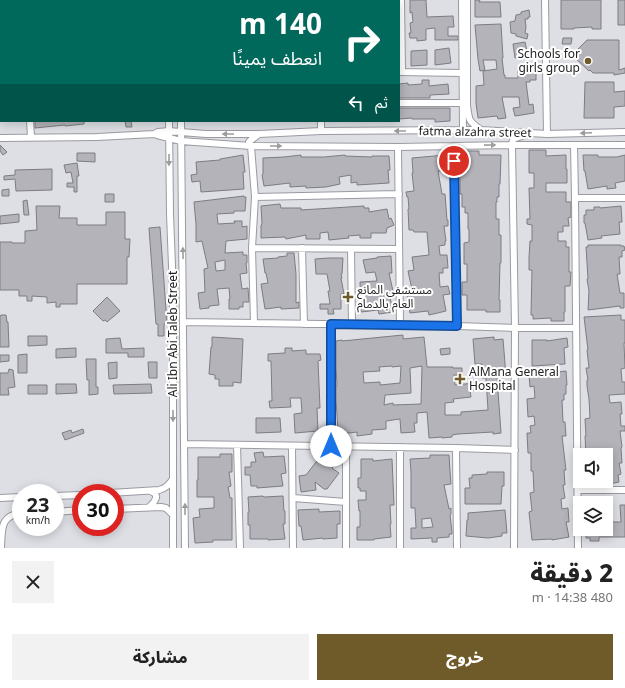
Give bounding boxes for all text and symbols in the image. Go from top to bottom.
text: 140 m [239,4,322,42]
icon: right [336,16,388,68]
place label: Schools for girls group [517,45,580,76]
text: انعطف يمينًا [232,46,322,70]
marker: Schools for girls group [583,56,593,66]
icon: left [345,92,367,114]
text: ثم [375,92,388,112]
street label: fatma alzahra street [418,122,532,141]
one-way arrow [393,128,406,134]
one-way arrow [580,129,592,136]
one-way arrow [221,131,234,137]
one-way arrow [484,142,497,148]
one-way arrow [270,143,283,149]
pin [437,144,471,178]
icon: arrive [443,150,465,172]
one-way arrow [166,154,172,167]
one-way arrow [180,246,186,259]
street label: Ali Ibn Abi Taleb Street [164,270,181,397]
place label: مستشفى المانع العام بالدمام [357,281,432,313]
marker: مستشفى المانع العام بالدمام [342,291,354,303]
place label: AlMana General Hospital [469,363,559,394]
marker: AlMana General Hospital [454,373,466,385]
one-way arrow [170,410,176,423]
position arrow [310,425,352,467]
map controls [573,448,613,536]
button: sound [573,448,613,488]
speed limit sign: 30 [72,484,124,536]
text: 23 [27,491,49,518]
button: layers [573,496,613,536]
one-way arrow [182,502,188,515]
text: km/h [26,513,50,527]
text: 2 دقيقة [530,556,613,589]
button: close [12,561,54,603]
text: 480 m · 14:38 [532,588,613,606]
button: مشاركة [12,634,309,680]
button: خروج [317,634,613,680]

